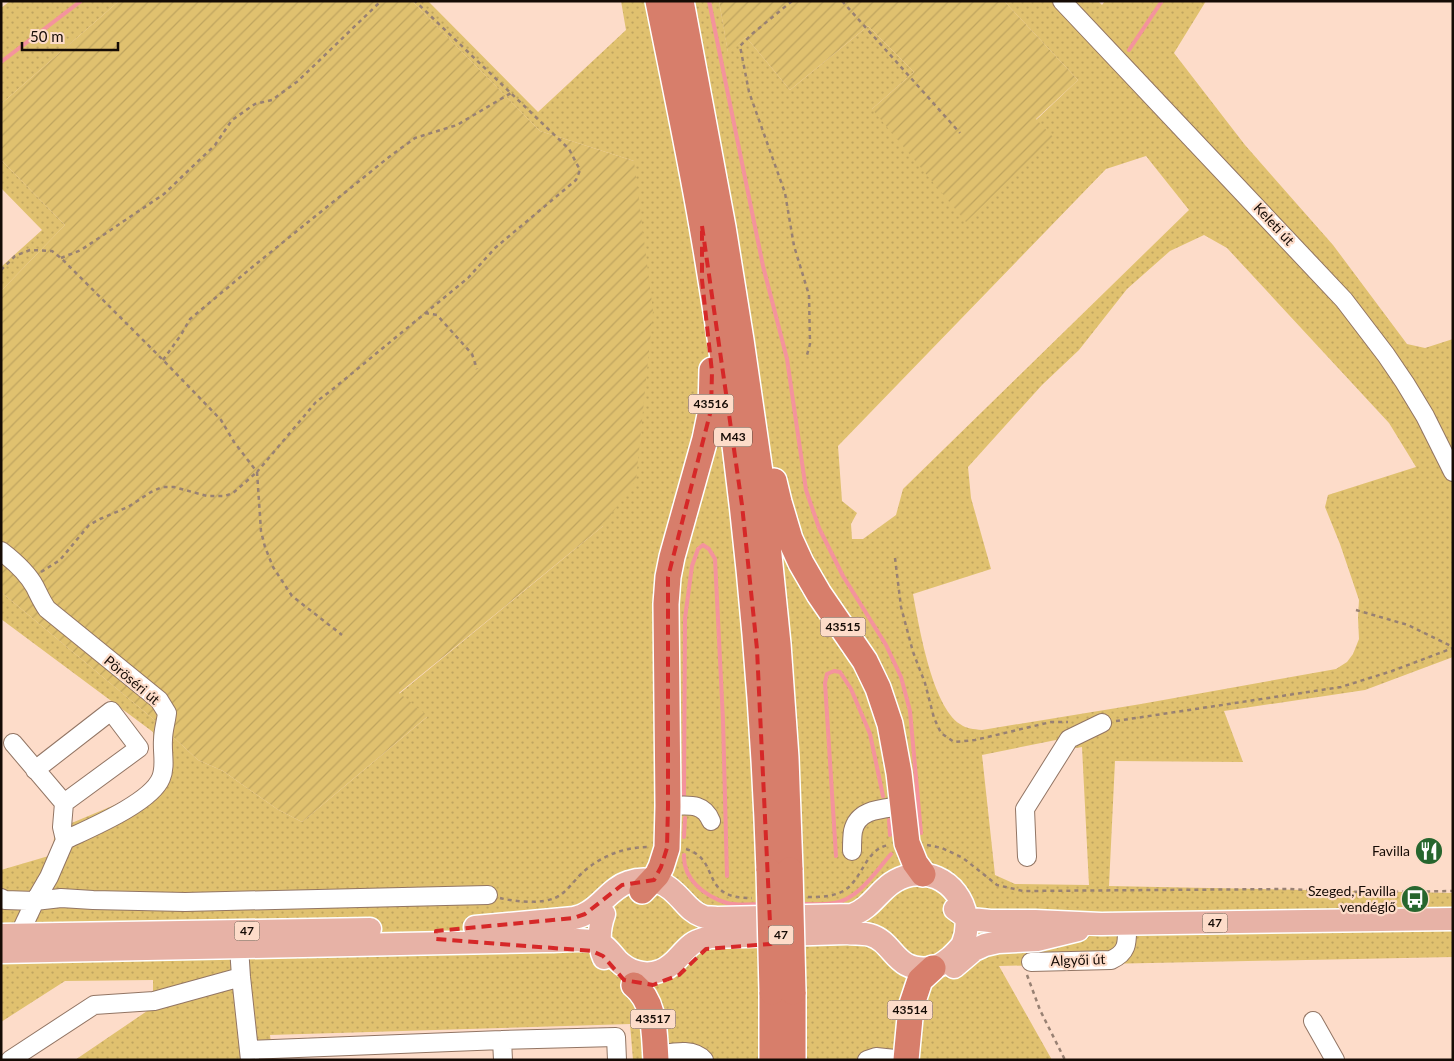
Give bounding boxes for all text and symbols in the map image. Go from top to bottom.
scale bar [22,20,119,52]
text: 50 m [30,27,64,45]
street label: Keleti út [1250,199,1298,248]
road number: 43516 [688,394,734,414]
road number: M43 [714,428,752,447]
road number: 43515 [820,618,866,636]
street label: Pöröséri út [101,652,163,708]
restaurant icon: Favilla [1414,836,1444,866]
place label: Favilla [1372,842,1410,859]
place label: Szeged, Favilla vendéglő [1308,882,1396,915]
bus stop icon: Szeged, Favilla vendéglő [1400,884,1430,914]
road number: 47 [1202,914,1228,932]
road number: 47 [234,921,260,940]
road number: 47 [768,926,794,944]
street label: Algyői út [1050,950,1106,969]
road number: 43514 [888,1000,932,1020]
road number: 43517 [630,1010,676,1028]

